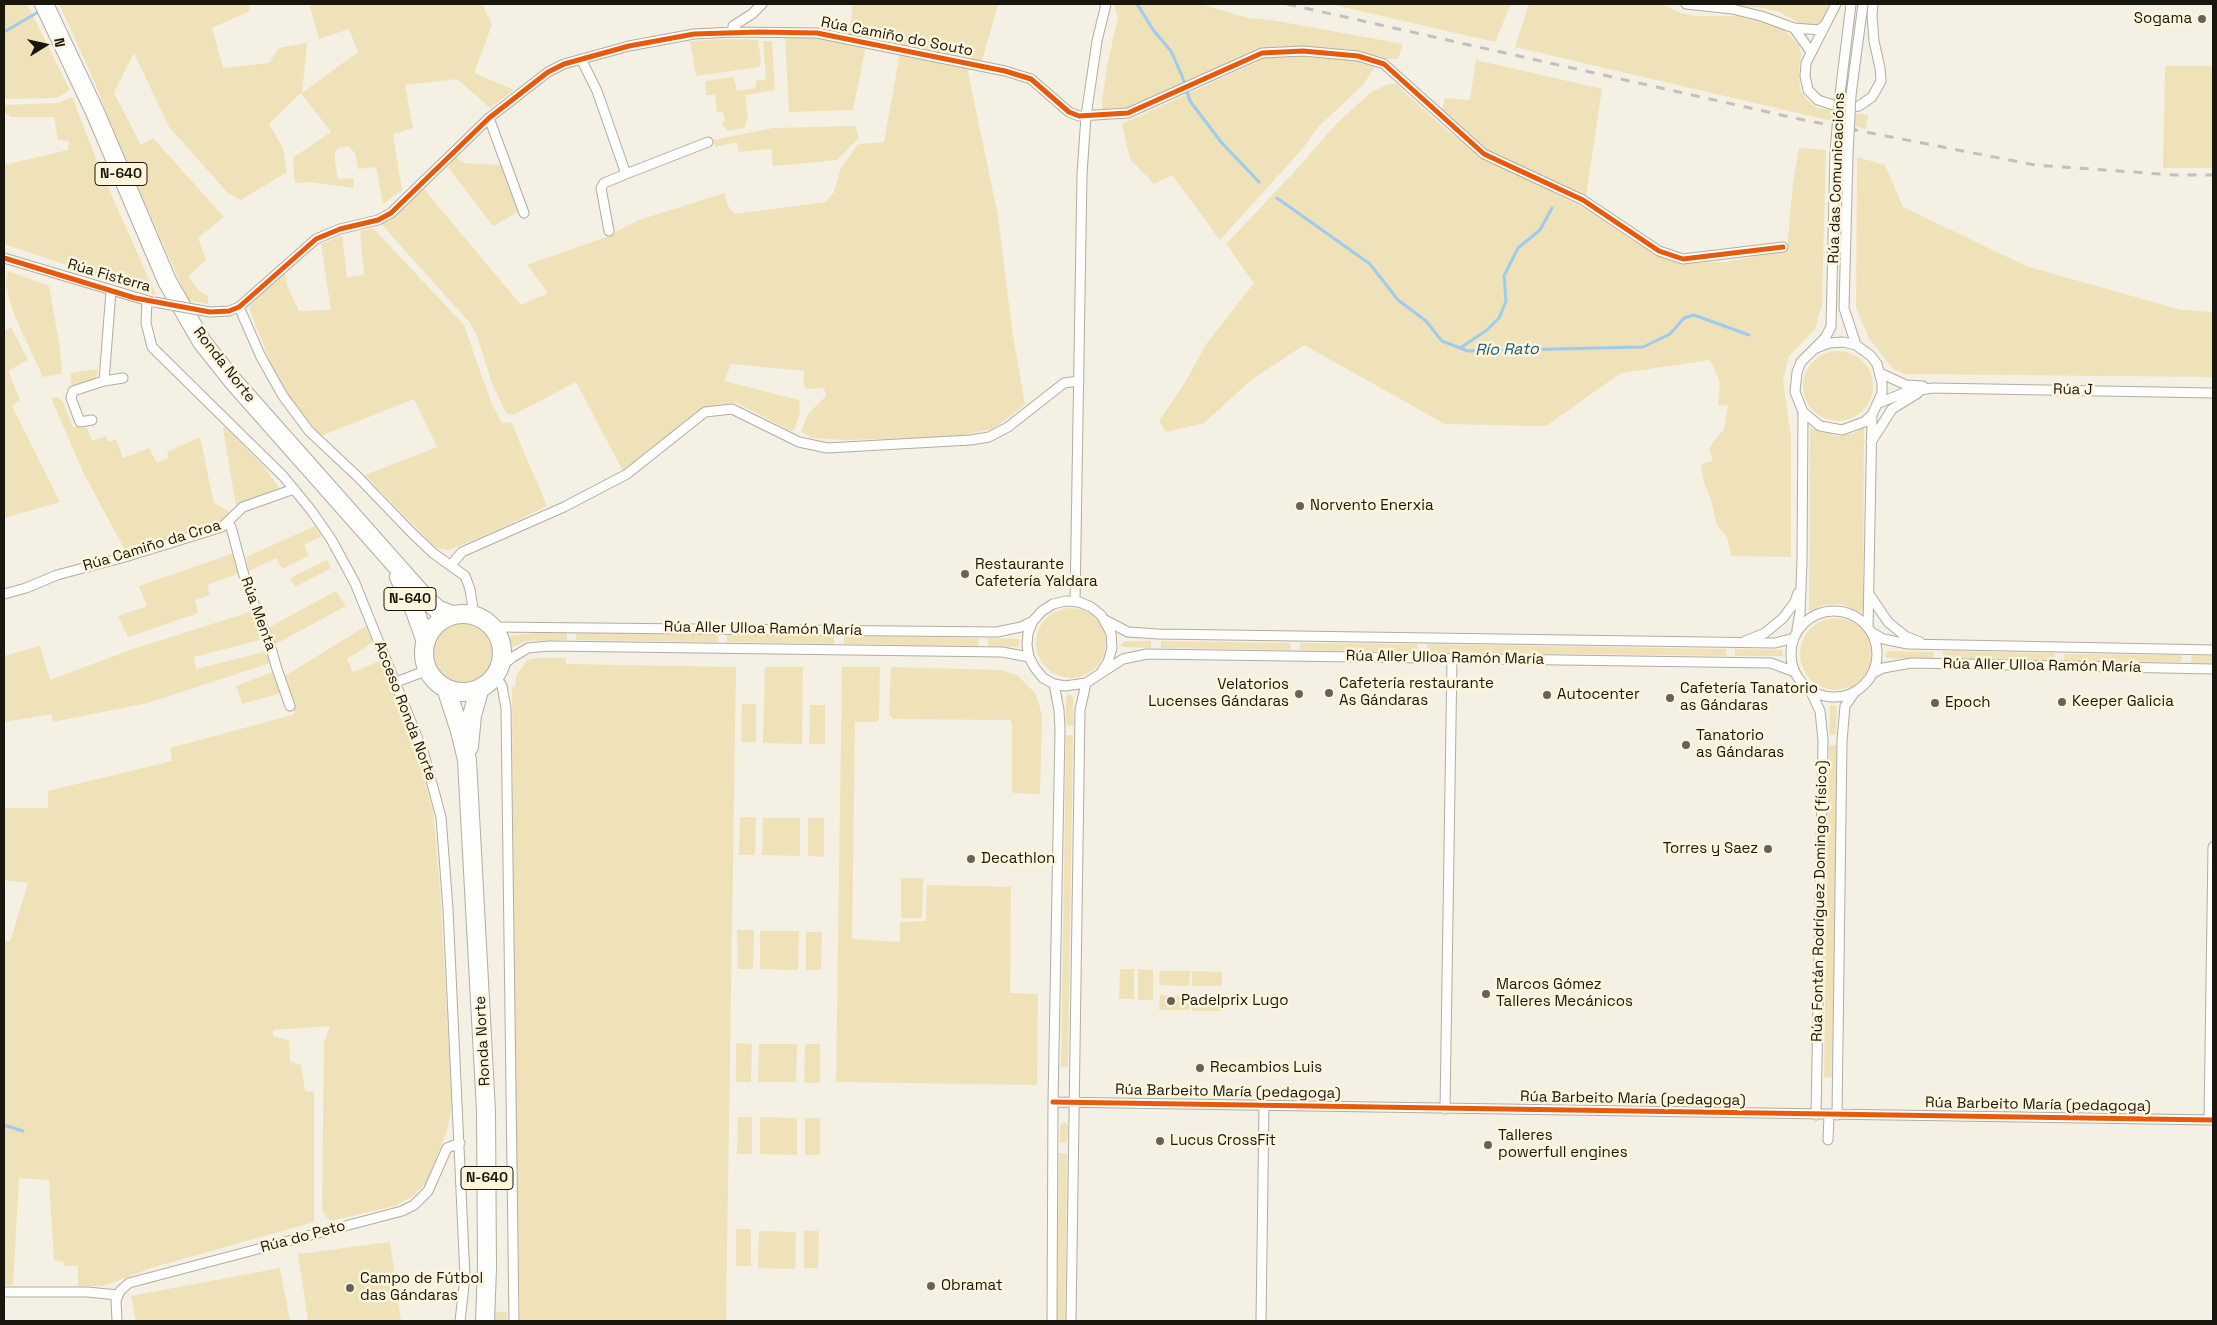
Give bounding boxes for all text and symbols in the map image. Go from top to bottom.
place label: Sogama [2134,10,2192,28]
street label: Rúa Camiño do Souto [819,13,975,61]
marker: Sogama [2196,13,2208,25]
north arrow [20,20,70,70]
text: N [50,36,69,49]
street label: Rúa das Comunicacións [1825,92,1849,264]
road number: N-640 [95,162,147,185]
street label: Rúa Fisterra [65,256,153,296]
street label: Ronda Norte [189,324,259,406]
water label: Río Rato [1475,340,1539,360]
street label: Rúa J [2053,381,2093,399]
place label: Norvento Enerxia [1310,497,1434,515]
marker: Norvento Enerxia [1294,500,1306,512]
street label: Rúa Camiño da Croa [81,516,223,576]
place label: Restaurante Cafetería Yaldara [975,556,1098,591]
marker: Restaurante Cafetería Yaldara [959,568,971,580]
street label: Rúa Menta [236,575,280,653]
road number: N-640 [384,588,436,610]
street label: Rúa Aller Ulloa Ramón María [664,618,862,640]
street label: Acceso Ronda Norte [370,639,440,783]
street label: Rúa Aller Ulloa Ramón María [1346,647,1544,669]
street label: Rúa Aller Ulloa Ramón María [1943,655,2141,677]
place label: Cafetería restaurante As Gándaras [1339,675,1494,710]
place label: Velatorios Lucenses Gándaras [1148,676,1289,711]
place label: Cafetería Tanatorio as Gándaras [1680,680,1818,715]
place label: Autocenter [1557,686,1640,704]
marker: Cafetería restaurante As Gándaras [1323,687,1335,699]
marker: Velatorios Lucenses Gándaras [1293,688,1305,700]
marker: Autocenter [1541,689,1553,701]
marker: Cafetería Tanatorio as Gándaras [1664,692,1676,704]
place label: Keeper Galicia [2072,693,2174,711]
place label: Epoch [1945,694,1991,712]
marker: Keeper Galicia [2056,696,2068,708]
marker: Epoch [1929,697,1941,709]
place label: Tanatorio as Gándaras [1696,727,1784,762]
marker: Tanatorio as Gándaras [1680,739,1692,751]
street label: Rúa Fontán Rodríguez Domingo (físico) [1809,760,1831,1042]
place label: Torres y Saez [1663,840,1758,858]
marker: Torres y Saez [1762,843,1774,855]
place label: Decathlon [981,850,1055,868]
marker: Decathlon [965,853,977,865]
place label: Marcos Gómez Talleres Mecánicos [1496,976,1633,1011]
marker: Marcos Gómez Talleres Mecánicos [1480,988,1492,1000]
place label: Padelprix Lugo [1181,992,1288,1010]
street label: Ronda Norte [472,995,494,1087]
marker: Padelprix Lugo [1165,995,1177,1007]
place label: Recambios Luis [1210,1059,1322,1077]
marker: Recambios Luis [1194,1062,1206,1074]
street label: Rúa Barbeito María (pedagoga) [1115,1081,1341,1103]
street label: Rúa Barbeito María (pedagoga) [1520,1088,1746,1110]
street label: Rúa Barbeito María (pedagoga) [1925,1094,2151,1116]
place label: Talleres powerfull engines [1498,1127,1628,1162]
place label: Lucus CrossFit [1170,1132,1276,1150]
marker: Lucus CrossFit [1154,1135,1166,1147]
marker: Talleres powerfull engines [1482,1139,1494,1151]
road number: N-640 [461,1166,513,1190]
street label: Rúa do Peto [259,1217,347,1257]
place label: Campo de Fútbol das Gándaras [360,1270,483,1305]
place label: Obramat [941,1277,1003,1295]
marker: Obramat [925,1280,937,1292]
marker: Campo de Fútbol das Gándaras [344,1282,356,1294]

